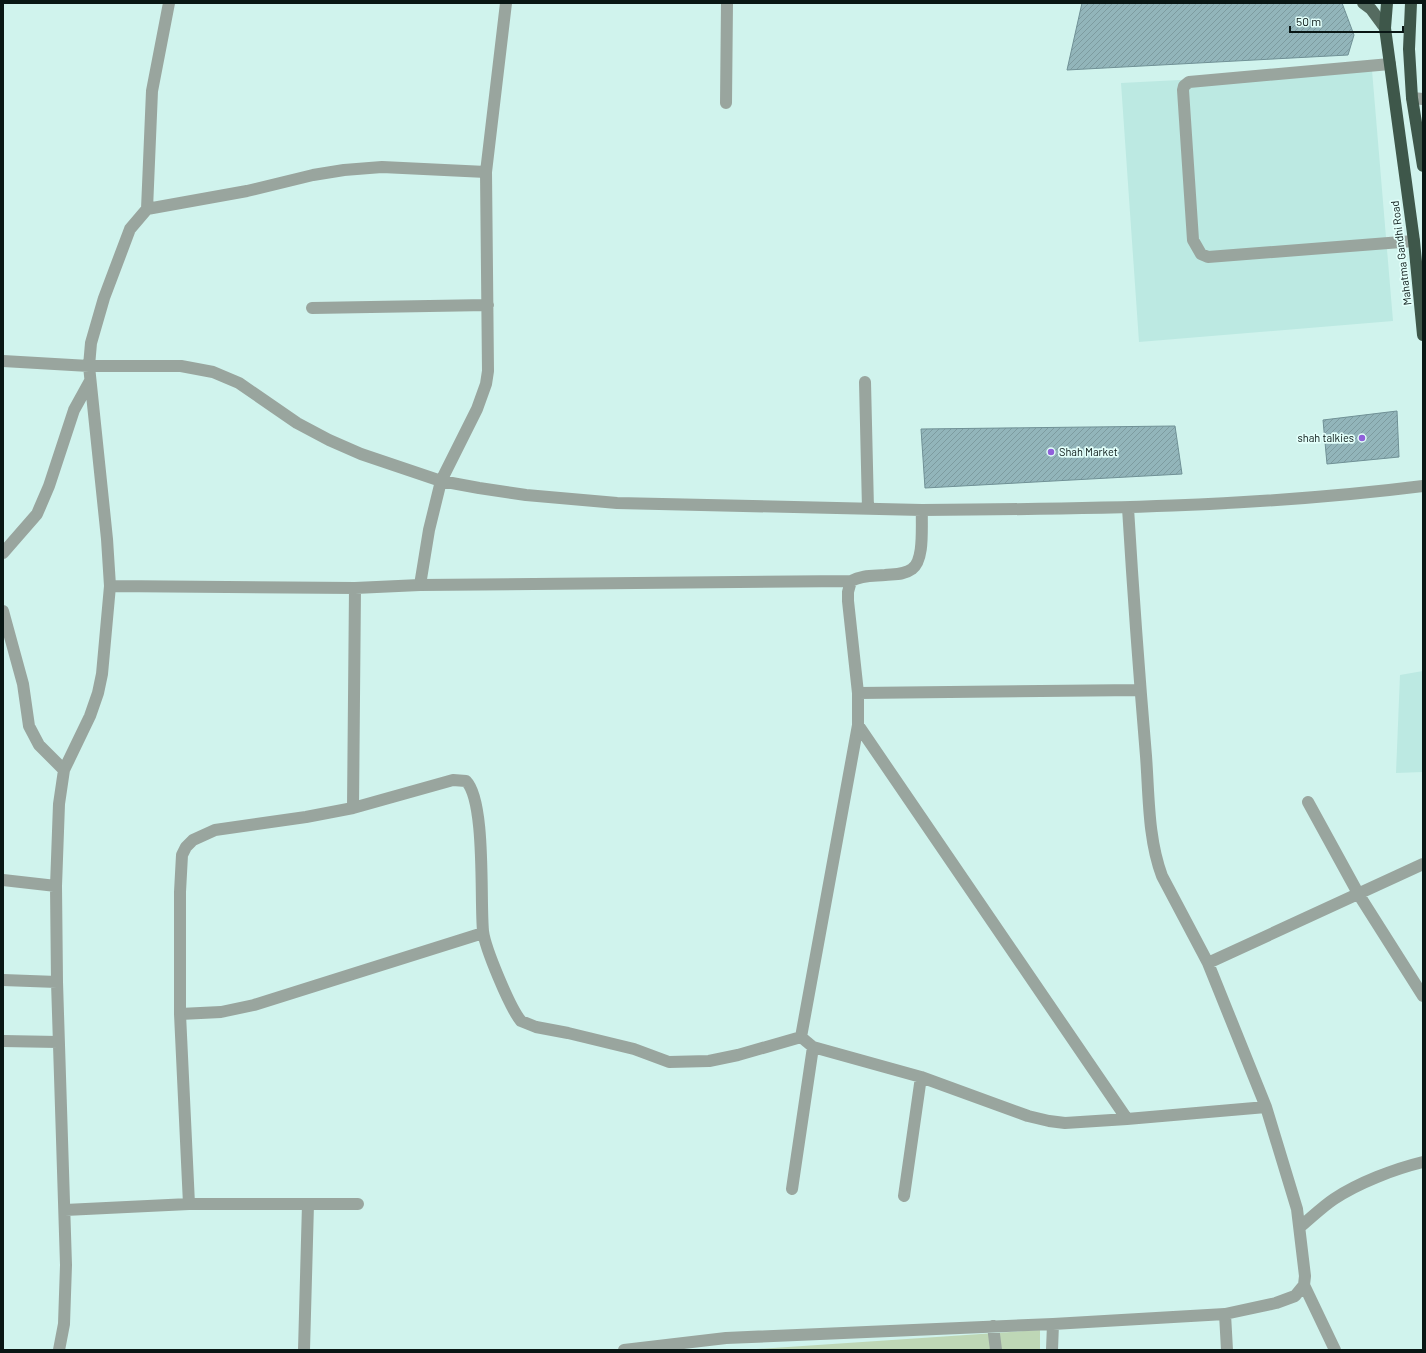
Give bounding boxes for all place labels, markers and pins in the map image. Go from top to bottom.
place label: shah talkies [1297,431,1354,444]
marker: shah talkies [1357,433,1367,443]
place label: Shah Market [1059,445,1118,458]
marker: Shah Market [1046,447,1056,457]

